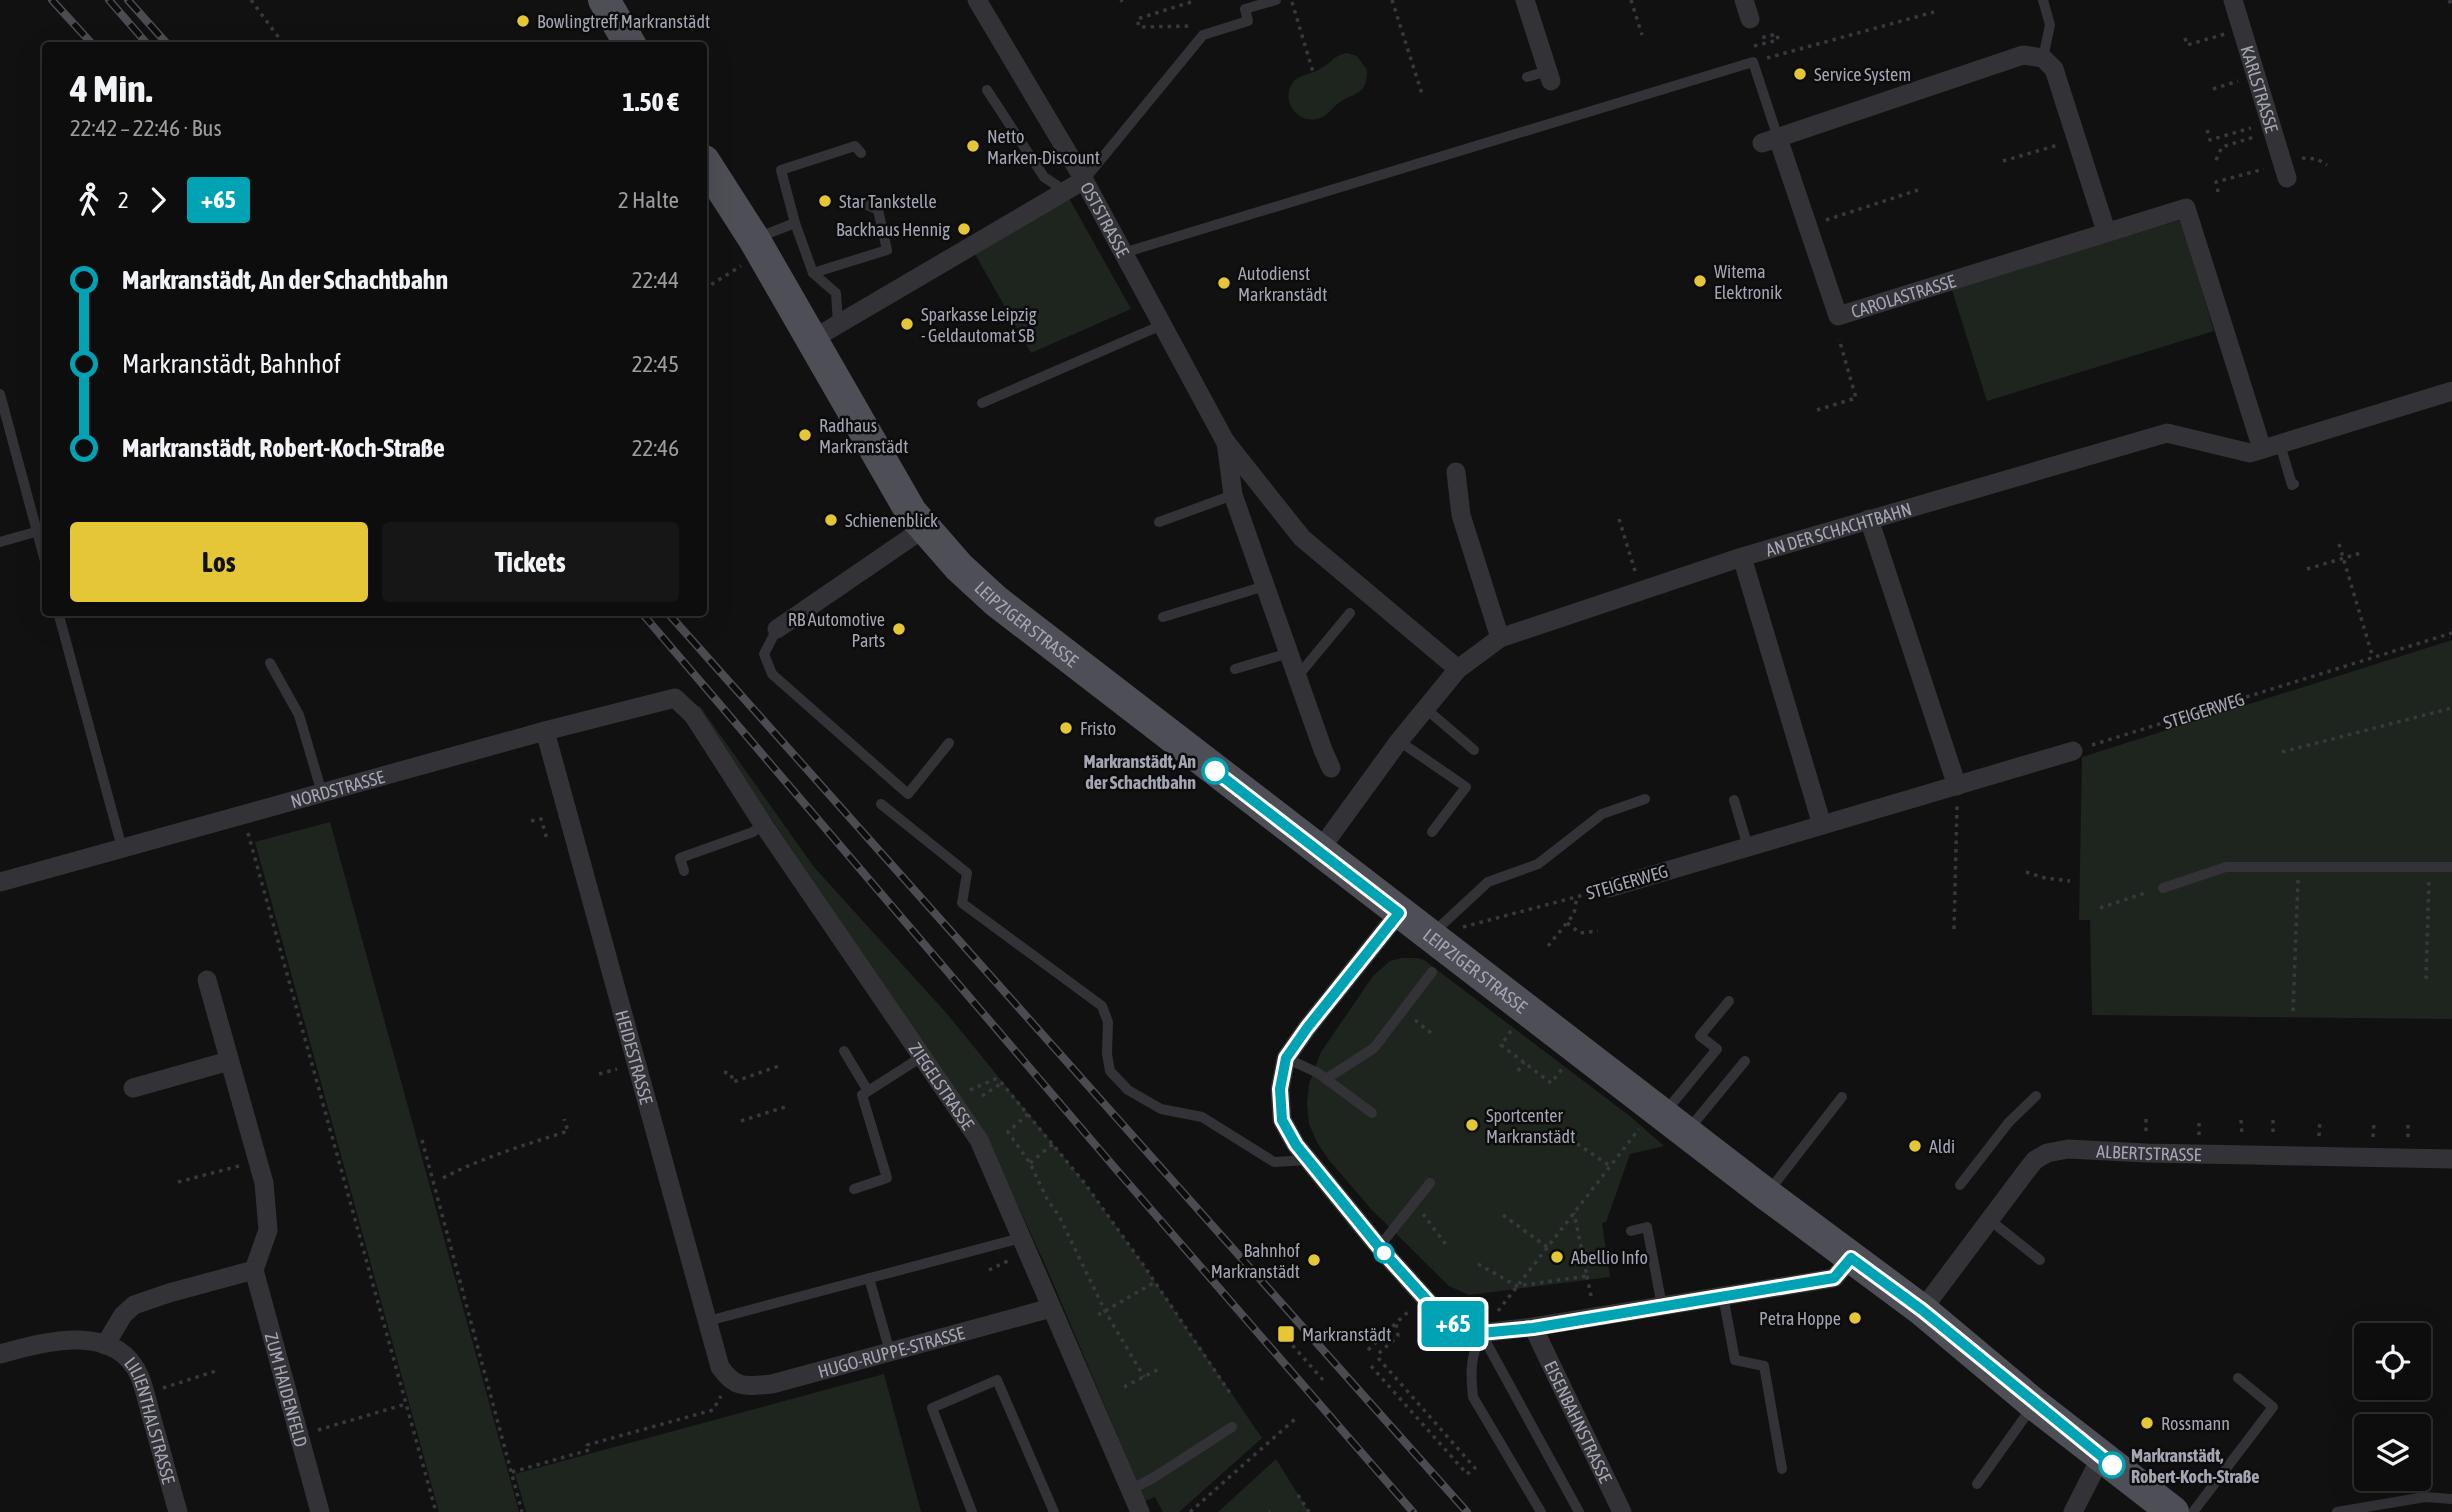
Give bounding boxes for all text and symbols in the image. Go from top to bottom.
place label: Bowlingtreff Markranstädt [537,11,710,32]
marker: Bowlingtreff Markranstädt [515,13,531,29]
street label: KARLSTRASSE [2237,43,2283,135]
place label: Service System [1814,64,1911,85]
marker: Service System [1792,66,1808,82]
text: 4 Min. [70,67,152,110]
text: 1.50 € [622,87,679,117]
text: 22:42 – 22:46 · Bus [70,115,222,141]
place label: Netto Marken-Discount [987,126,1100,168]
marker: Netto Marken-Discount [965,138,981,154]
street label: OSTSTRASSE [1076,178,1134,261]
icon: walk [70,181,108,219]
icon: forward [139,181,177,219]
text: +65 [201,186,236,213]
text: 2 [118,187,129,213]
text: 2 Halte [618,187,679,213]
place label: Star Tankstelle [839,191,937,212]
marker: Star Tankstelle [817,193,833,209]
place label: Backhaus Hennig [836,219,950,240]
marker: Backhaus Hennig [956,221,972,237]
place label: Witema Elektronik [1714,261,1782,303]
place label: Autodienst Markranstädt [1238,263,1327,305]
text: Markranstädt, An der Schachtbahn [122,265,448,295]
text: 22:44 [632,267,679,293]
street label: CAROLASTRASSE [1848,270,1958,322]
marker: Witema Elektronik [1692,273,1708,289]
marker: Autodienst Markranstädt [1216,275,1232,291]
place label: Sparkasse Leipzig - Geldautomat SB [921,304,1037,346]
marker: Sparkasse Leipzig - Geldautomat SB [899,316,915,332]
text: Markranstädt, Bahnhof [122,349,341,379]
text: 22:45 [632,351,679,377]
place label: Radhaus Markranstädt [819,415,908,457]
marker: Radhaus Markranstädt [797,427,813,443]
text: Markranstädt, Robert-Koch-Straße [122,433,445,463]
text: 22:46 [632,435,679,461]
street label: AN DER SCHACHTBAHN [1763,498,1914,560]
place label: Schienenblick [845,510,938,531]
marker: Schienenblick [823,512,839,528]
button: Los [70,522,368,602]
button: Tickets [382,522,679,602]
street label: LEIPZIGER STRASSE [971,577,1083,671]
place label: RB Automotive Parts [788,609,885,651]
marker: RB Automotive Parts [891,621,907,637]
street label: STEIGERWEG [2160,688,2247,733]
place label: Fristo [1080,718,1116,739]
marker: Fristo [1058,720,1074,736]
place label: Markranstädt, An der Schachtbahn [1083,751,1196,793]
marker: Markranstädt, An der Schachtbahn [1202,758,1228,784]
street label: NORDSTRASSE [288,765,387,812]
street label: STEIGERWEG [1584,860,1670,904]
street label: LEIPZIGER STRASSE [1419,924,1532,1017]
street label: HEIDESTRASSE [612,1008,658,1107]
street label: ZIEGELSTRASSE [905,1038,979,1133]
place label: Sportcenter Markranstädt [1486,1105,1575,1147]
marker: Sportcenter Markranstädt [1464,1117,1480,1133]
place label: Aldi [1929,1136,1955,1157]
marker: Aldi [1907,1138,1923,1154]
street label: ALBERTSTRASSE [2096,1140,2202,1165]
place label: Bahnhof Markranstädt [1211,1240,1300,1282]
unlabelled marker [1374,1243,1394,1263]
place label: Abellio Info [1571,1247,1648,1268]
marker: Abellio Info [1549,1249,1565,1265]
marker: Bahnhof Markranstädt [1306,1252,1322,1268]
line badge: +65 [1413,1301,1493,1347]
place label: Petra Hoppe [1759,1308,1841,1329]
text: +65 [1435,1310,1471,1337]
marker: Petra Hoppe [1847,1310,1863,1326]
street label: HUGO-RUPPE-STRASSE [815,1321,967,1382]
map controls [2354,1323,2431,1491]
button: locate [2354,1323,2431,1400]
marker: Markranstädt [1276,1324,1296,1344]
place label: Markranstädt [1302,1324,1391,1345]
street label: ZUM HAIDENFELD [261,1330,312,1449]
street label: LILIENTHALSTRASSE [121,1352,180,1486]
street label: EISENBAHNSTRASSE [1540,1357,1617,1486]
place label: Rossmann [2161,1413,2230,1434]
button: layers [2354,1414,2431,1491]
marker: Rossmann [2139,1415,2155,1431]
place label: Markranstädt, Robert-Koch-Straße [2131,1445,2259,1487]
marker: Markranstädt, Robert-Koch-Straße [2099,1452,2125,1478]

